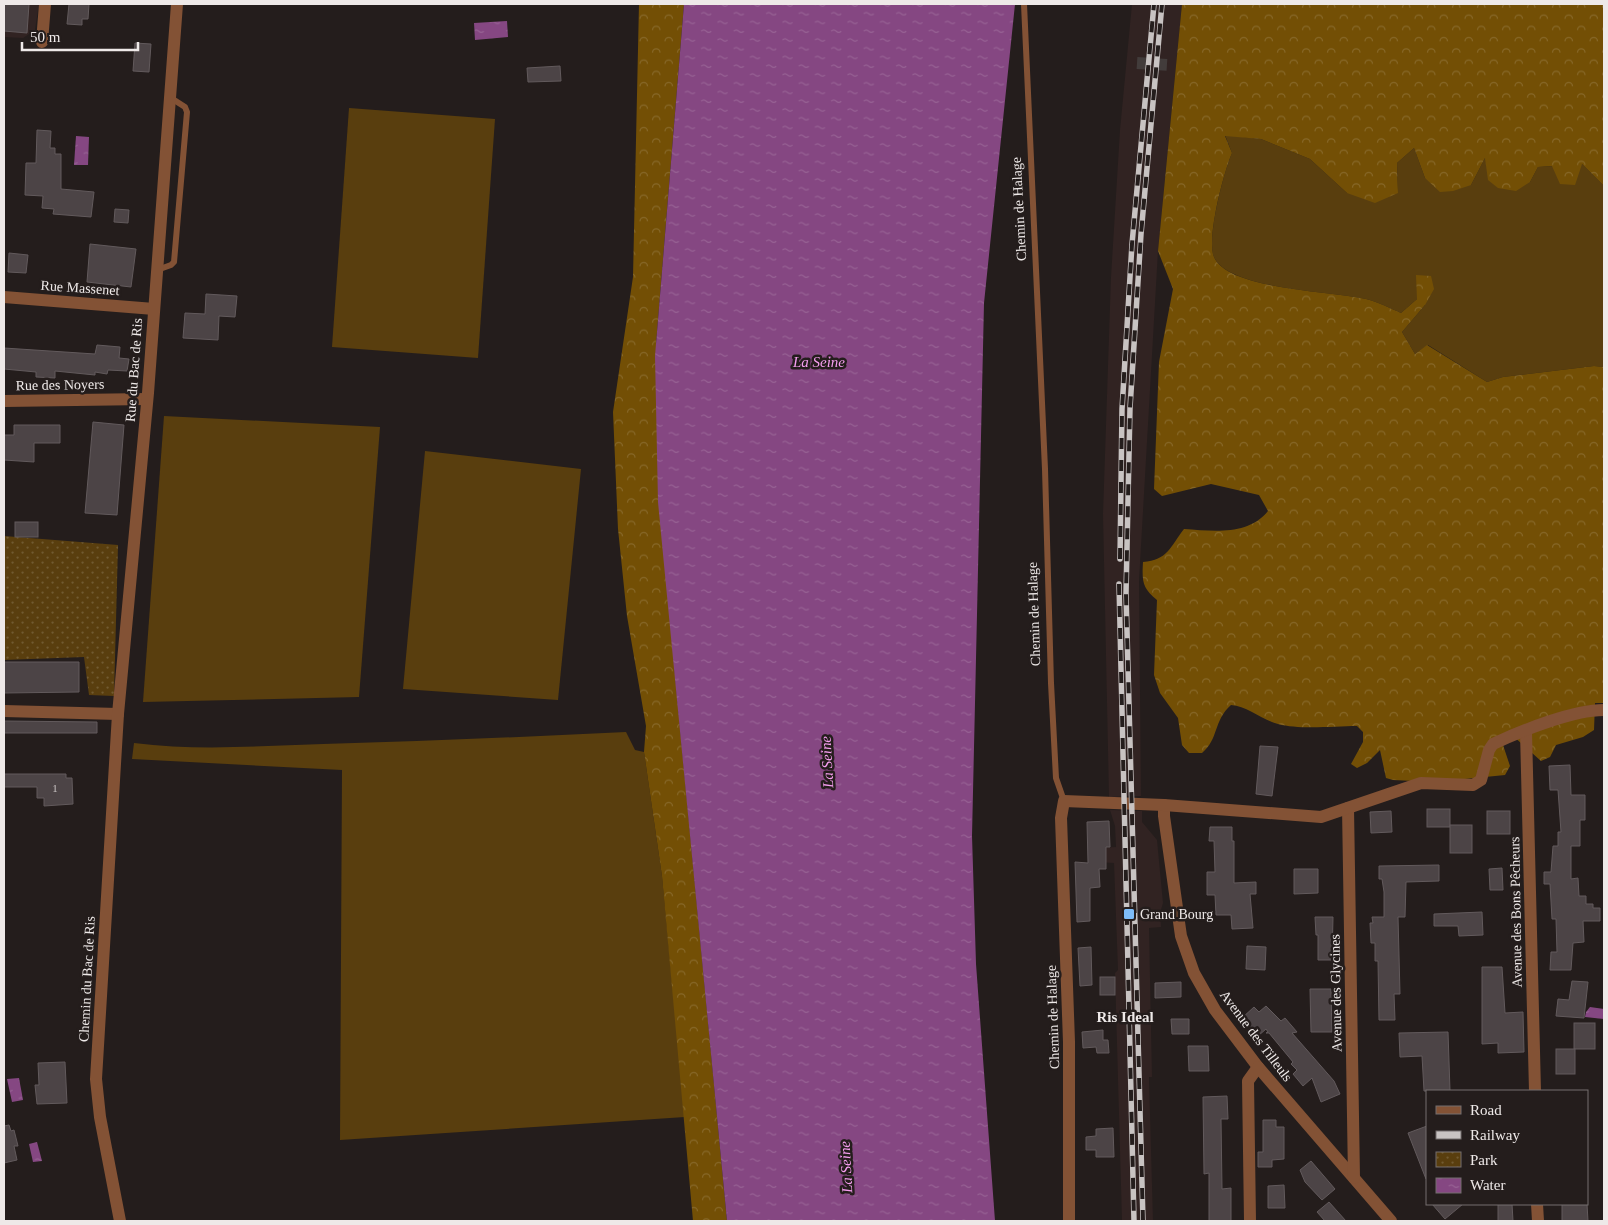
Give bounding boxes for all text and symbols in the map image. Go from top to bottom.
scale bar [22,20,139,52]
text: 50 m [30,29,61,45]
street label: Chemin de Halage [1009,157,1029,261]
street label: Rue Massenet [40,278,120,298]
street label: Rue du Bac de Ris [123,317,145,423]
water label: La Seine [792,354,845,370]
street label: Rue des Noyers [16,377,104,393]
street label: Chemin de Halage [1025,562,1043,666]
water label: La Seine [818,735,836,789]
house number: 1 [52,782,58,794]
street label: Avenue des Bons Pêcheurs [1507,836,1525,988]
marker: Grand Bourg [1122,907,1136,921]
place label: Grand Bourg [1140,907,1213,922]
street label: Chemin du Bac de Ris [76,916,98,1042]
street label: Avenue des Glycines [1327,934,1345,1052]
street label: Chemin de Halage [1044,965,1062,1069]
street label: Avenue des Tilleuls [1217,987,1295,1085]
district label: Ris Ideal [1096,1009,1154,1025]
legend [1426,1090,1588,1205]
text: Road [1470,1102,1502,1118]
text: Railway [1470,1127,1520,1143]
water label: La Seine [837,1140,855,1194]
text: Park [1470,1152,1498,1168]
text: Water [1470,1177,1505,1193]

